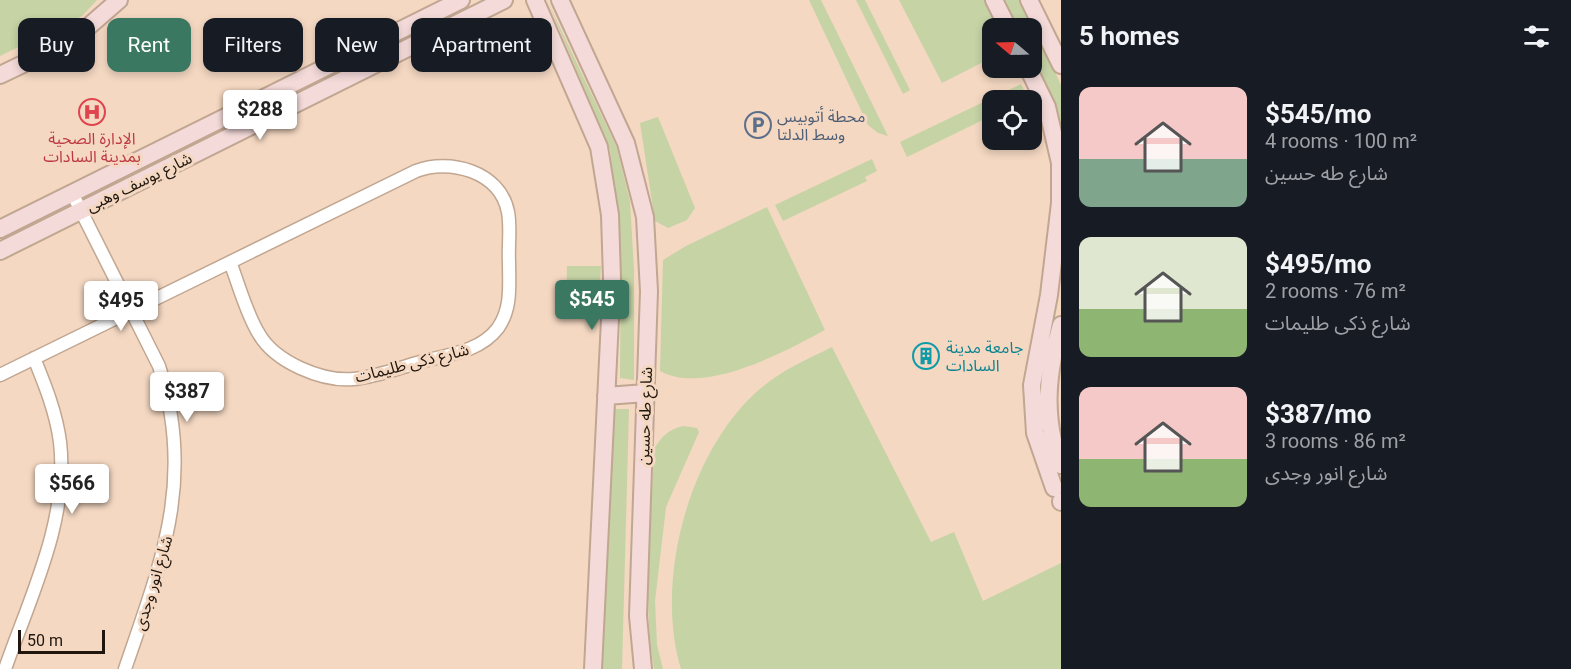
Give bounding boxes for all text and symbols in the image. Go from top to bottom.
chip: Buy [18,18,95,72]
chip: Rent [107,18,191,72]
chip: Filters [203,18,303,72]
chip: New [315,18,399,72]
chip: Apartment [411,18,552,72]
north arrow [982,18,1042,78]
map controls [982,18,1042,150]
icon: filters [1520,20,1553,53]
text: 5 homes [1079,21,1180,51]
pin: $288 [224,90,296,141]
button: locate [982,90,1042,150]
hospital icon: الإدارة الصحية بمدينة السادات [77,97,107,127]
text: $288 [237,97,283,121]
text: $545/mo [1265,99,1372,129]
place label: محطة أتوبيس وسط الدلتا [777,106,865,144]
parking icon: محطة أتوبيس وسط الدلتا [743,110,773,140]
icon: home [1127,111,1199,183]
place label: الإدارة الصحية بمدينة السادات [43,129,141,166]
text: 4 rooms · 100 m² [1265,129,1417,153]
street label: شارع يوسف وهبى [83,148,196,218]
text: شارع طه حسين [1265,161,1388,185]
text: $495/mo [1265,249,1372,279]
icon: home [1127,261,1199,333]
text: 2 rooms · 76 m² [1265,279,1406,303]
pin: $545 [556,280,628,331]
pin: $495 [85,281,157,332]
text: $545 [569,287,615,311]
text: $495 [98,288,144,312]
text: شارع ذكى طليمات [1265,311,1411,335]
place label: جامعة مدينة السادات [946,338,1024,375]
street label: شارع ذكى طليمات [353,340,472,389]
building icon: جامعة مدينة السادات [911,341,941,371]
street label: شارع طه حسين [634,366,659,466]
pin: $387 [151,372,223,423]
text: $387 [164,379,210,403]
text: $387/mo [1265,399,1372,429]
icon: home [1127,411,1199,483]
text: 3 rooms · 86 m² [1265,429,1406,453]
text: شارع انور وجدى [1265,461,1387,485]
pin: $566 [36,464,108,515]
text: $566 [49,471,95,495]
street label: شارع انور وجدى [130,533,179,633]
scale bar [18,627,105,654]
text: 50 m [27,631,63,650]

